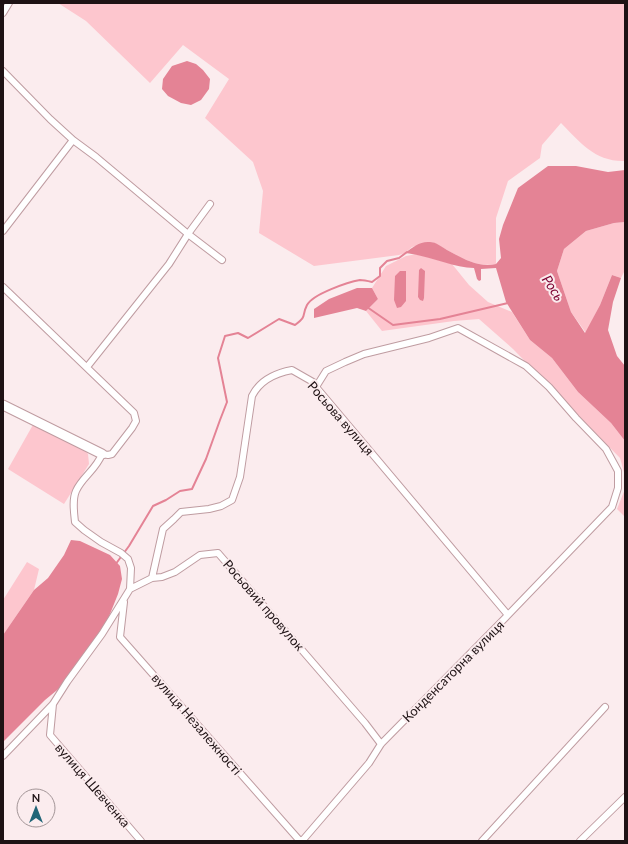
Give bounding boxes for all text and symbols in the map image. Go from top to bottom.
water label: Рось [539,272,568,304]
street label: Росьова вулиця [305,378,377,458]
street label: Росьовий провулок [220,556,308,654]
street label: Конденсаторна вулиця [399,617,507,725]
street label: вулиця Незалежності [149,670,245,778]
street label: вулиця Шевченка [52,740,134,830]
north arrow [16,788,56,828]
text: N [32,791,40,804]

